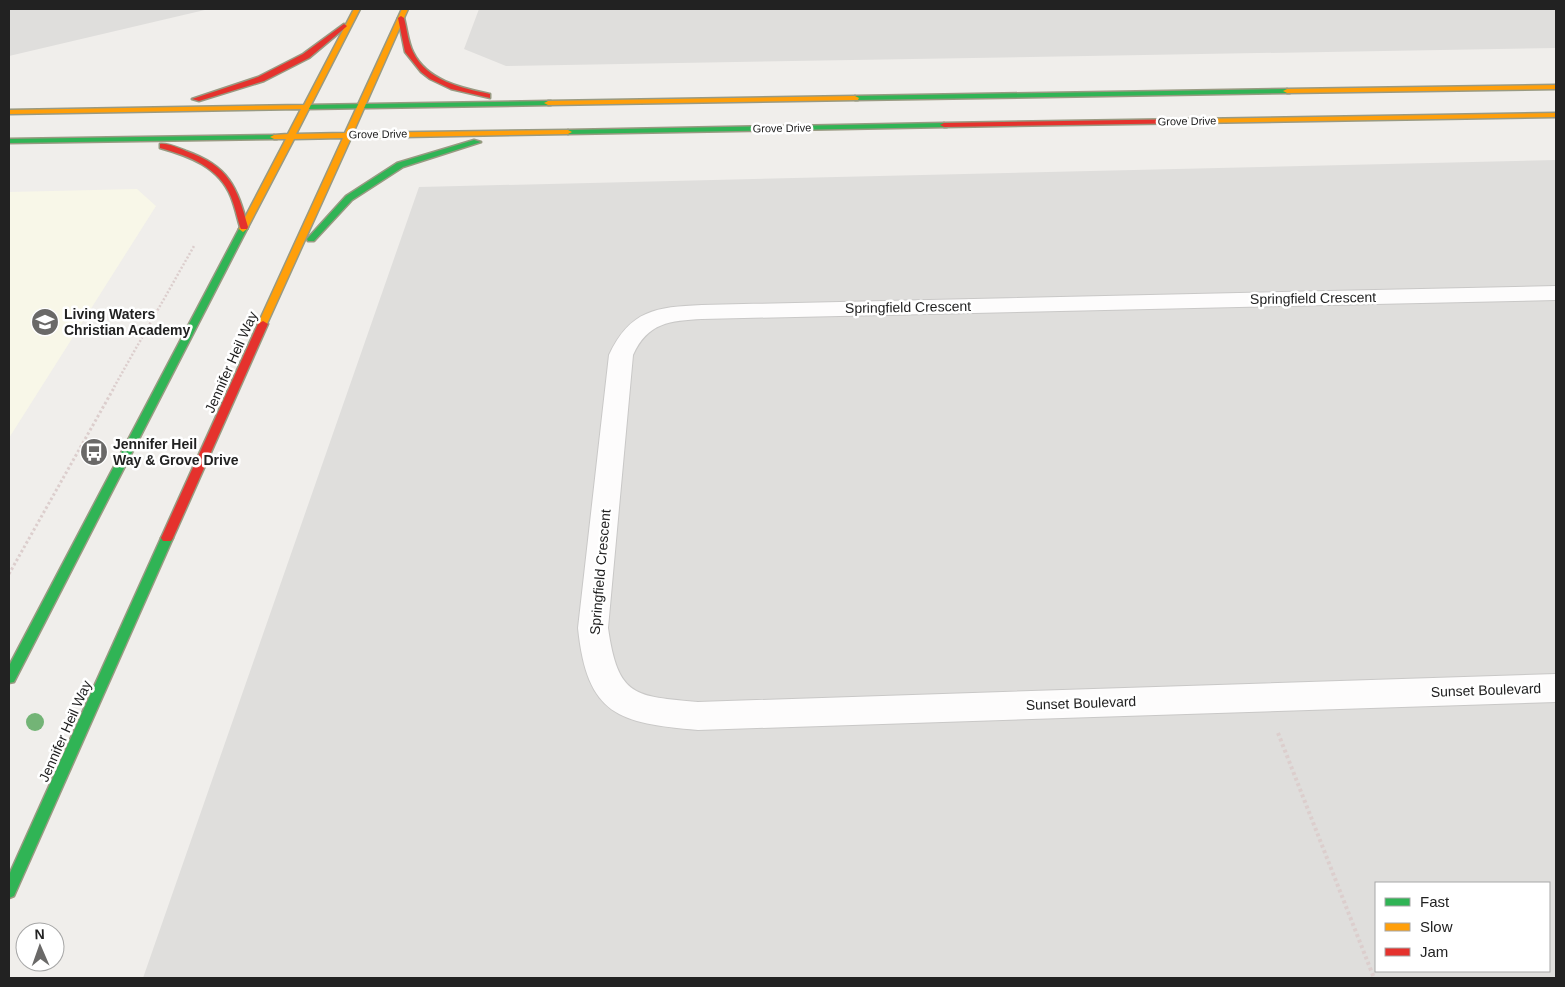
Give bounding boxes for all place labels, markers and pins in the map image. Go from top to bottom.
place label: Living Waters Christian Academy [64,306,191,338]
school or university icon: Living Waters Christian Academy [30,307,60,337]
place label: Jennifer Heil Way & Grove Drive [113,436,239,468]
bus stop icon: Jennifer Heil Way & Grove Drive [79,437,109,467]

